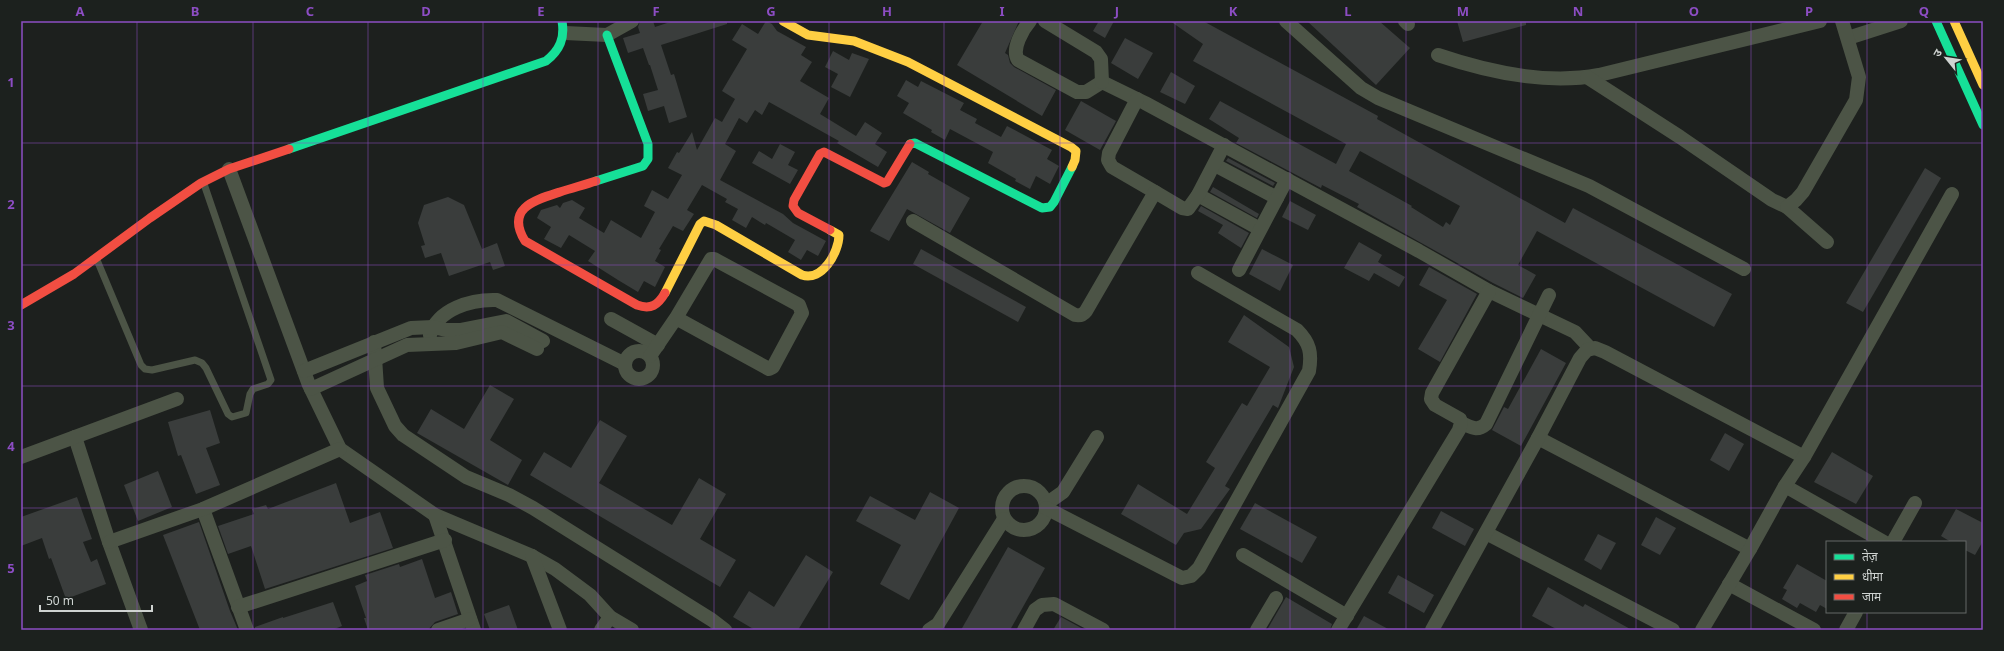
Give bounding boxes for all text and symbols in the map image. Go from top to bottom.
text: A [76,2,85,20]
text: B [191,2,199,20]
text: C [306,2,314,20]
text: D [421,2,431,20]
text: E [537,2,545,20]
text: F [652,2,660,20]
text: G [766,2,776,20]
text: H [882,2,892,20]
text: I [999,2,1005,20]
text: J [1114,2,1119,20]
text: K [1229,2,1238,20]
text: L [1344,2,1352,20]
text: M [1457,2,1469,20]
text: N [1573,2,1583,20]
text: O [1689,2,1699,20]
text: P [1805,2,1813,20]
text: Q [1919,2,1929,20]
north arrow [1926,38,1966,78]
text: उ [1929,46,1945,59]
text: 1 [7,73,15,91]
text: 2 [7,195,15,213]
text: 3 [7,316,15,334]
text: 4 [7,437,15,455]
legend [1826,541,1966,613]
text: तेज़ [1862,548,1879,565]
text: 5 [7,559,15,577]
text: धीमा [1862,568,1884,585]
scale bar [40,587,152,613]
text: जाम [1862,588,1882,605]
text: 50 m [46,592,74,609]

